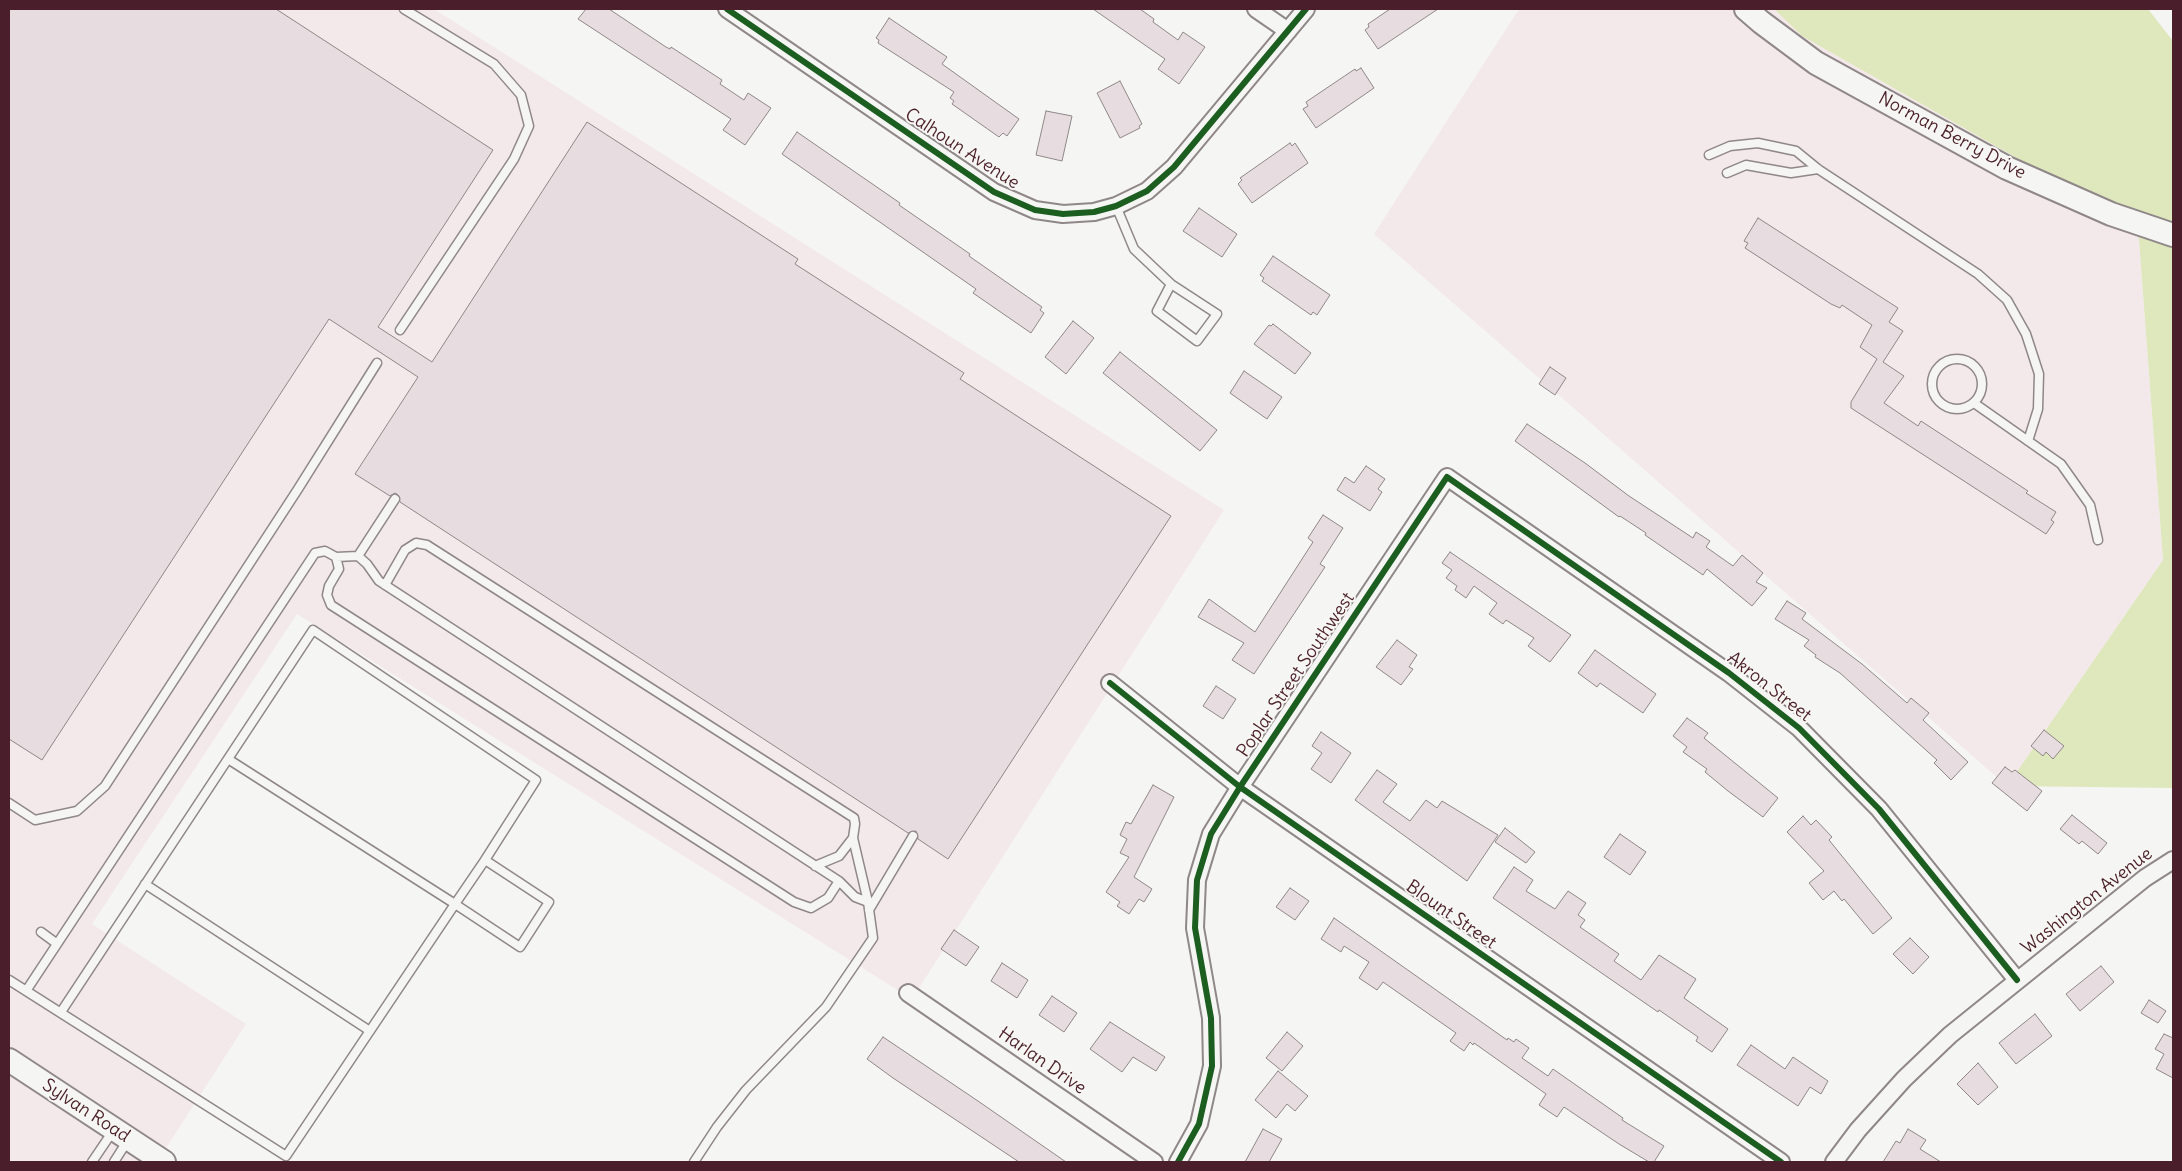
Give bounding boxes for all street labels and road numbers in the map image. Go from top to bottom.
street label: Norman Berry Drive [1875,88,2029,184]
street label: Calhoun Avenue [901,104,1023,194]
street label: Poplar Street Southwest [1233,588,1359,762]
street label: Akron Street [1723,647,1815,727]
street label: Washington Avenue [2017,843,2157,959]
street label: Blount Street [1402,876,1500,954]
street label: Harlan Drive [994,1023,1090,1099]
street label: Sylvan Road [38,1075,134,1147]

